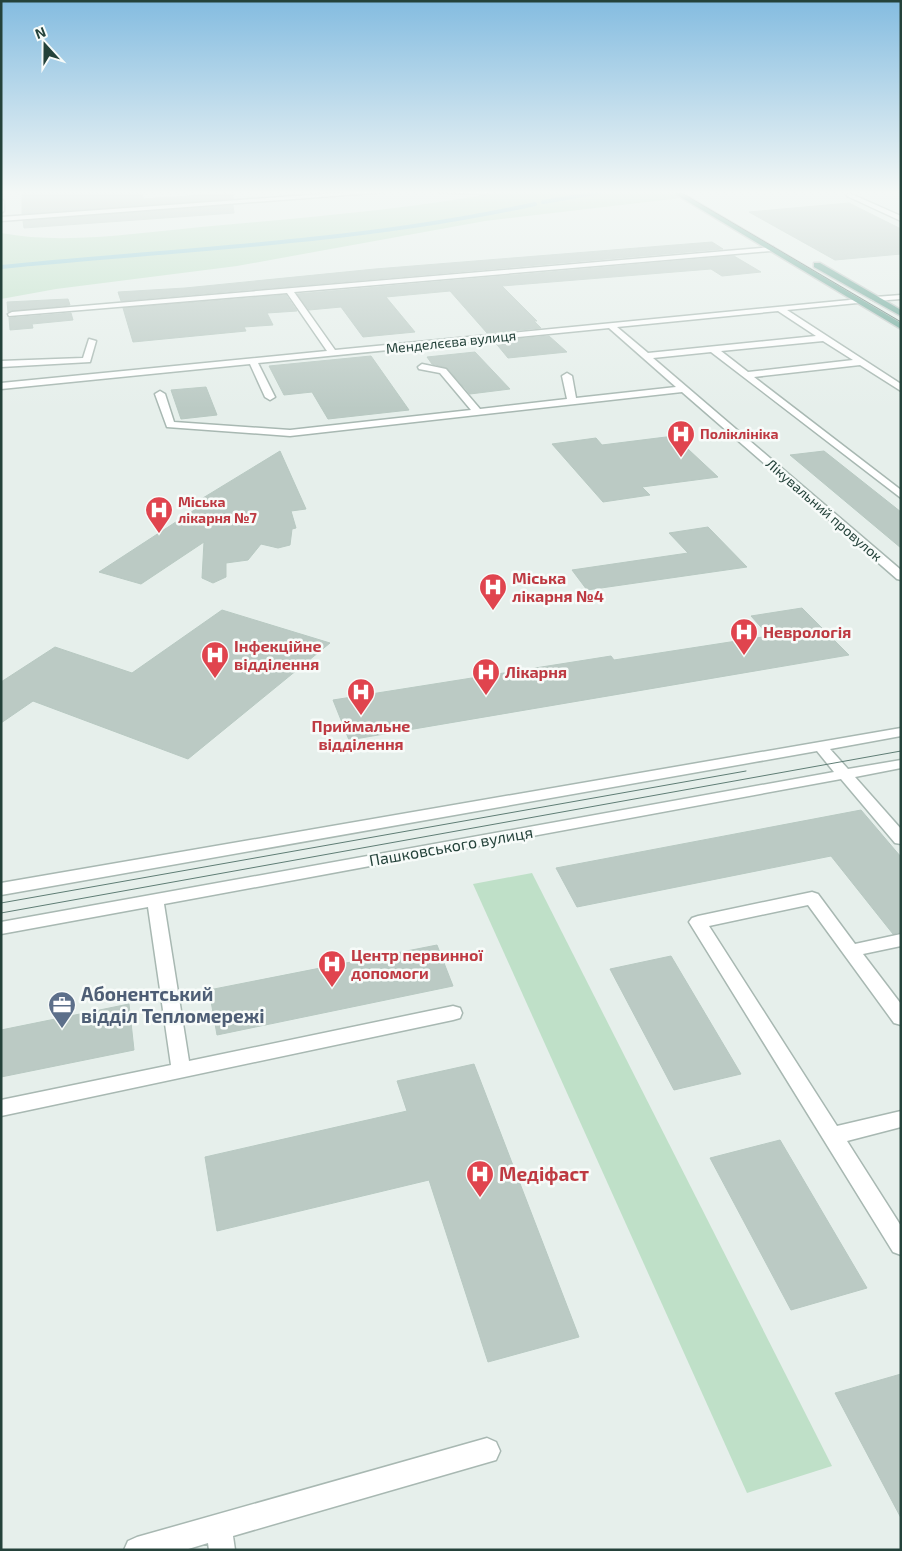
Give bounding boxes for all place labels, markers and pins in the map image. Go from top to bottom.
hospital icon: Поліклініка [666,419,696,458]
place label: Поліклініка [700,425,779,442]
place label: Міська лікарня №7 [178,493,257,526]
hospital icon: Міська лікарня №7 [144,495,174,534]
place label: Міська лікарня №4 [512,568,604,605]
hospital icon: Міська лікарня №4 [478,572,508,611]
hospital icon: Неврологія [729,617,759,656]
place label: Неврологія [763,622,851,641]
place label: Інфекційне відділення [234,636,322,673]
hospital icon: Інфекційне відділення [200,640,230,679]
hospital icon: Лікарня [471,657,501,696]
place label: Лікарня [505,662,567,681]
hospital icon: Приймальне відділення [346,677,376,716]
place label: Приймальне відділення [312,716,410,753]
place label: Центр первинної допомоги [351,945,483,982]
hospital icon: Центр первинної допомоги [317,949,347,988]
place label: Абонентський відділ Тепломережі [81,982,265,1027]
office icon: Абонентський відділ Тепломережі [47,990,77,1029]
hospital icon: Медіфаст [465,1159,495,1198]
place label: Медіфаст [499,1162,589,1185]

